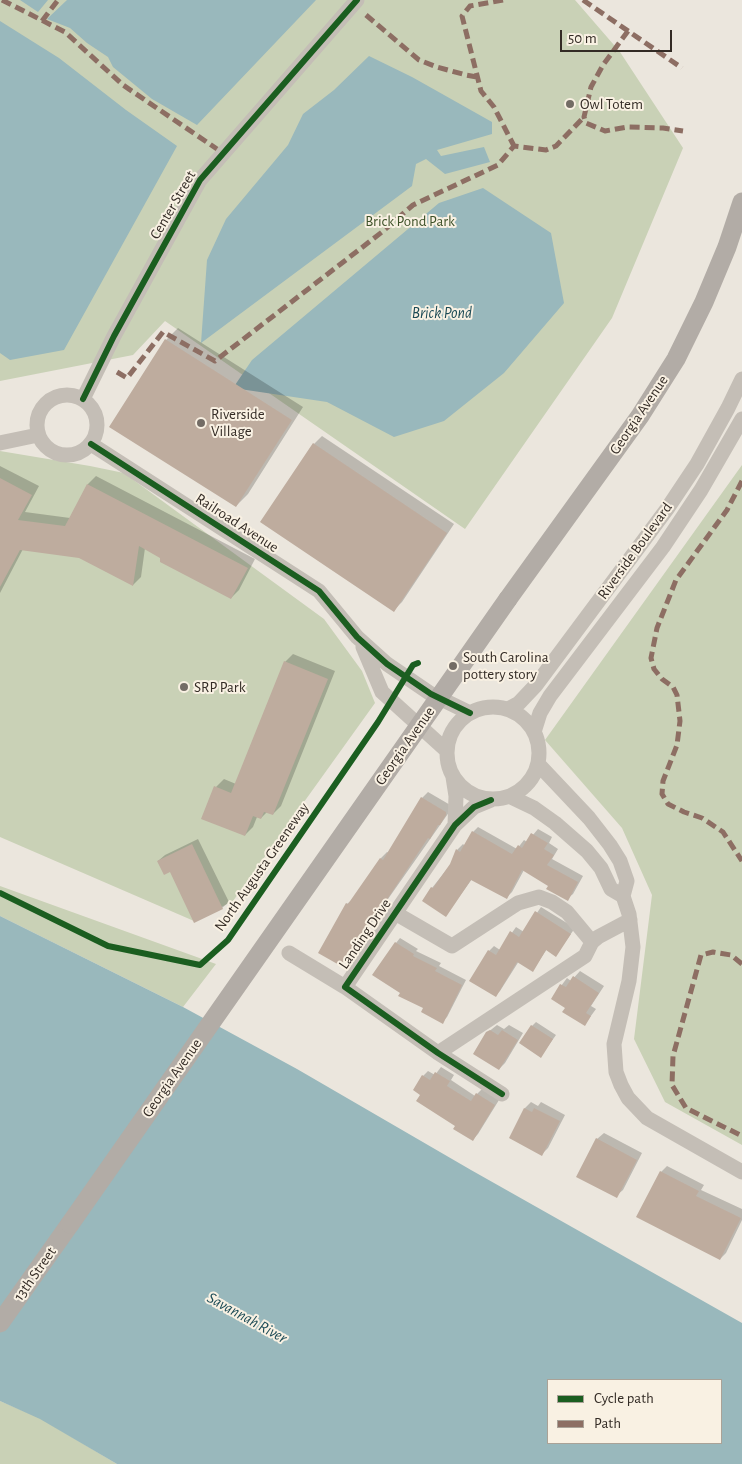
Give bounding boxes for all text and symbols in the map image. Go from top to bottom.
scale bar [562,20,674,52]
text: 50 m [568,31,597,46]
place label: Owl Totem [580,95,643,113]
marker: Owl Totem [564,98,576,110]
street label: Center Street [146,167,200,243]
park label: Brick Pond Park [365,212,455,230]
water label: Brick Pond [412,303,472,323]
street label: Georgia Avenue [606,372,672,458]
place label: Riverside Village [211,405,265,440]
marker: Riverside Village [195,417,207,429]
street label: Railroad Avenue [192,489,282,557]
street label: Riverside Boulevard [594,499,676,603]
place label: South Carolina pottery story [463,648,549,683]
marker: South Carolina pottery story [447,660,459,672]
place label: SRP Park [194,678,246,696]
marker: SRP Park [178,681,190,693]
street label: Georgia Avenue [371,703,439,789]
street label: North Augusta Greeneway [211,799,313,935]
street label: Landing Drive [335,895,395,973]
street label: Georgia Avenue [138,1035,206,1121]
street label: 13th Street [10,1244,60,1304]
water label: Savannah River [204,1288,290,1348]
legend [547,1379,722,1444]
text: Cycle path [594,1391,654,1406]
text: Path [594,1416,621,1431]

